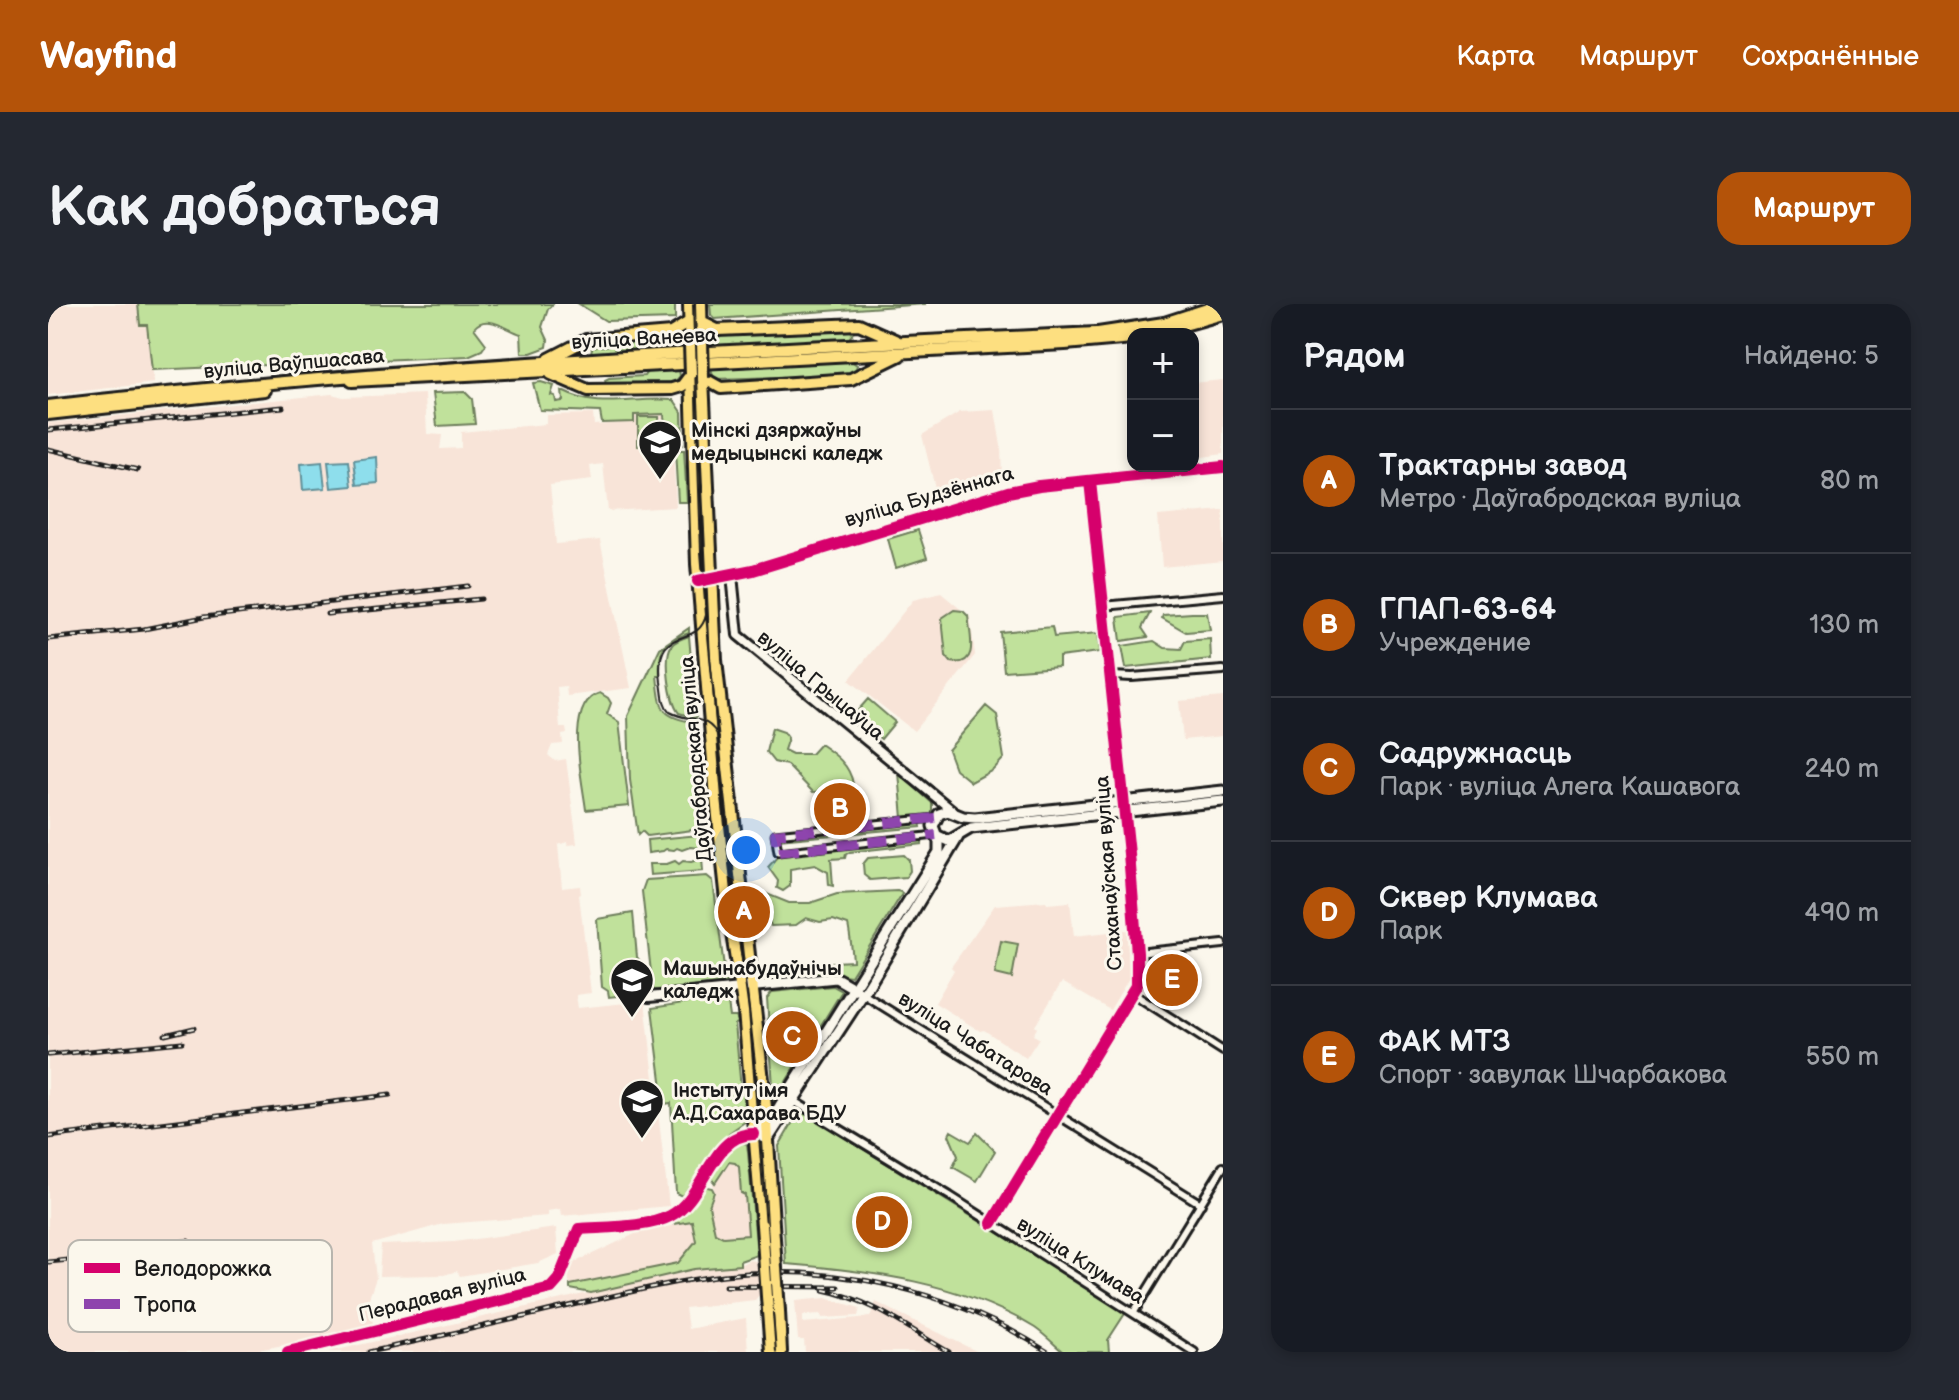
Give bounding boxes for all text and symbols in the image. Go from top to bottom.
text: Wayfind [40,34,178,79]
text: Карта [1456,40,1535,73]
text: Маршрут [1579,40,1698,73]
text: Сохранённые [1742,40,1919,73]
button: Маршрут [1717,172,1911,245]
text: Как добраться [48,175,441,242]
street label: вуліца Ванеева [571,323,717,355]
map controls [1127,328,1199,472]
button: + [1127,328,1199,400]
text: Рядом [1303,336,1405,377]
text: Найдено: 5 [1744,341,1879,372]
street label: вуліца Ваўпшасава [203,344,386,384]
button: − [1127,400,1199,472]
school or university icon: Мінскі дзяржаўны медыцынскі каледж [636,418,684,481]
place label: Мінскі дзяржаўны медыцынскі каледж [691,419,884,466]
text: Трактарны завод [1379,448,1626,484]
street label: вуліца Будзённага [842,461,1017,533]
text: A [1321,466,1337,497]
text: 80 m [1820,466,1879,497]
text: Метро · Даўгабродская вуліца [1379,484,1741,515]
text: ГПАП-63-64 [1379,592,1556,628]
text: B [1320,610,1338,641]
text: 130 m [1809,610,1879,641]
street label: вуліца Грыцаўца [752,626,889,746]
text: Учреждение [1379,628,1531,659]
street label: Даўгабродская вуліца [675,655,717,863]
text: Садружнасць [1379,736,1572,772]
text: C [1320,754,1338,785]
text: 240 m [1804,754,1879,785]
text: Парк · вуліца Алега Кашавога [1379,772,1740,803]
street label: Стаханаўская вуліца [1090,775,1128,971]
pin: B [814,779,866,839]
your location [726,830,766,870]
text: Сквер Клумава [1379,880,1598,916]
pin: A [718,882,770,942]
text: D [1320,898,1338,929]
text: 490 m [1804,898,1879,929]
text: Парк [1379,916,1442,947]
pin: E [1146,950,1198,1010]
school or university icon: Машынабудаўнічы каледж [608,956,656,1019]
place label: Машынабудаўнічы каледж [663,957,842,1004]
street label: вуліца Чабатарова [894,987,1057,1101]
pin: C [766,1007,818,1067]
text: ФАК МТЗ [1379,1024,1510,1060]
text: E [1321,1042,1337,1073]
text: 550 m [1805,1042,1879,1073]
text: Спорт · завулак Шчарбакова [1379,1060,1727,1091]
school or university icon: Інстытут імя А.Д.Сахарава БДУ [618,1077,666,1140]
place label: Інстытут імя А.Д.Сахарава БДУ [672,1079,847,1126]
pin: D [856,1192,908,1252]
street label: вуліца Клумава [1012,1212,1149,1310]
legend [68,1240,332,1332]
text: Велодорожка [134,1256,272,1283]
street label: Перадавая вуліца [356,1263,529,1327]
text: Тропа [134,1292,196,1319]

